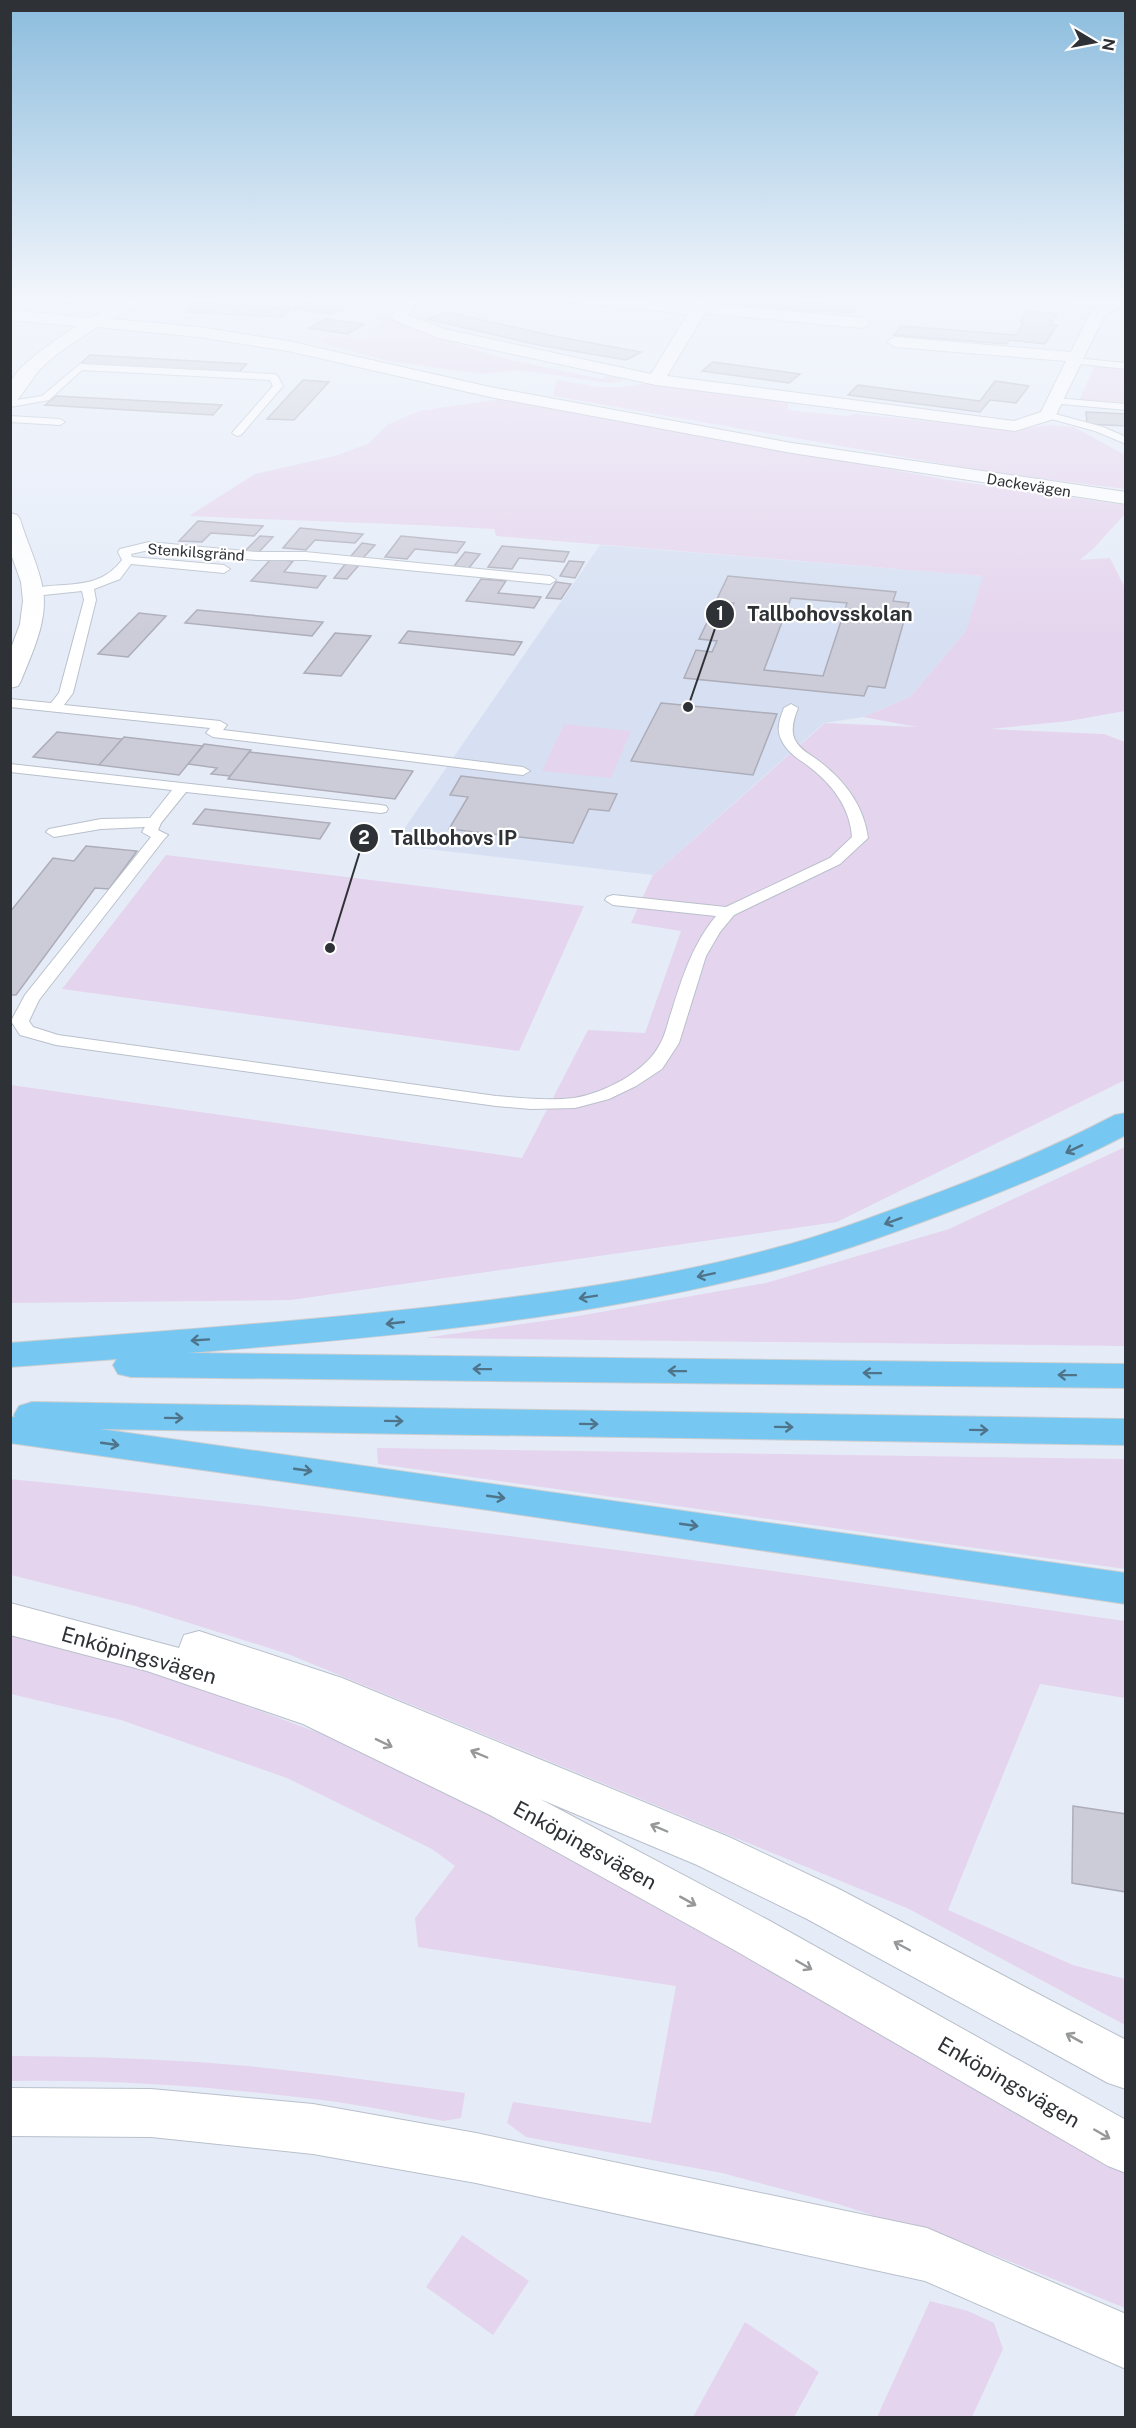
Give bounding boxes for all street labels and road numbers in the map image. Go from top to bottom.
street label: Dackevägen [986,470,1072,500]
street label: Stenkilsgränd [147,540,245,564]
street label: Enköpingsvägen [59,1621,219,1689]
street label: Enköpingsvägen [509,1795,661,1895]
street label: Enköpingsvägen [933,2031,1085,2133]

